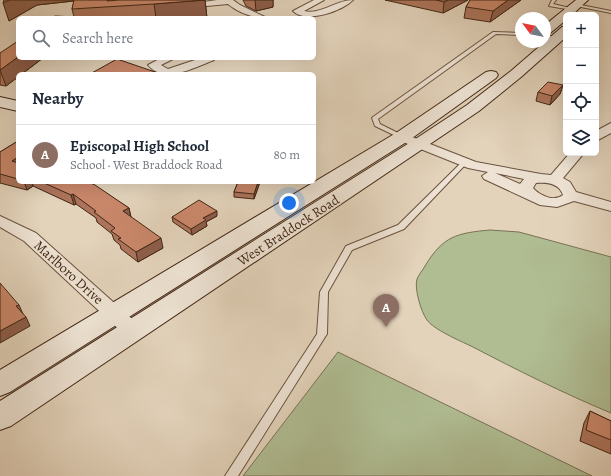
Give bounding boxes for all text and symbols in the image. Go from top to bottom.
north arrow [515,12,551,48]
map controls [563,12,599,156]
button: + [563,12,599,48]
search box [16,16,316,60]
icon: search [30,27,52,49]
text: Search here [62,28,133,48]
button: − [563,48,599,84]
button: locate [563,84,599,120]
text: Nearby [32,87,83,110]
button: layers [563,120,599,156]
text: Episcopal High School [70,136,209,156]
text: A [41,146,49,163]
text: 80 m [273,146,300,163]
text: School · West Braddock Road [70,156,223,173]
street label: West Braddock Road [233,190,343,271]
your location [279,193,299,213]
street label: Marlboro Drive [30,236,108,309]
pin: A [373,294,399,327]

